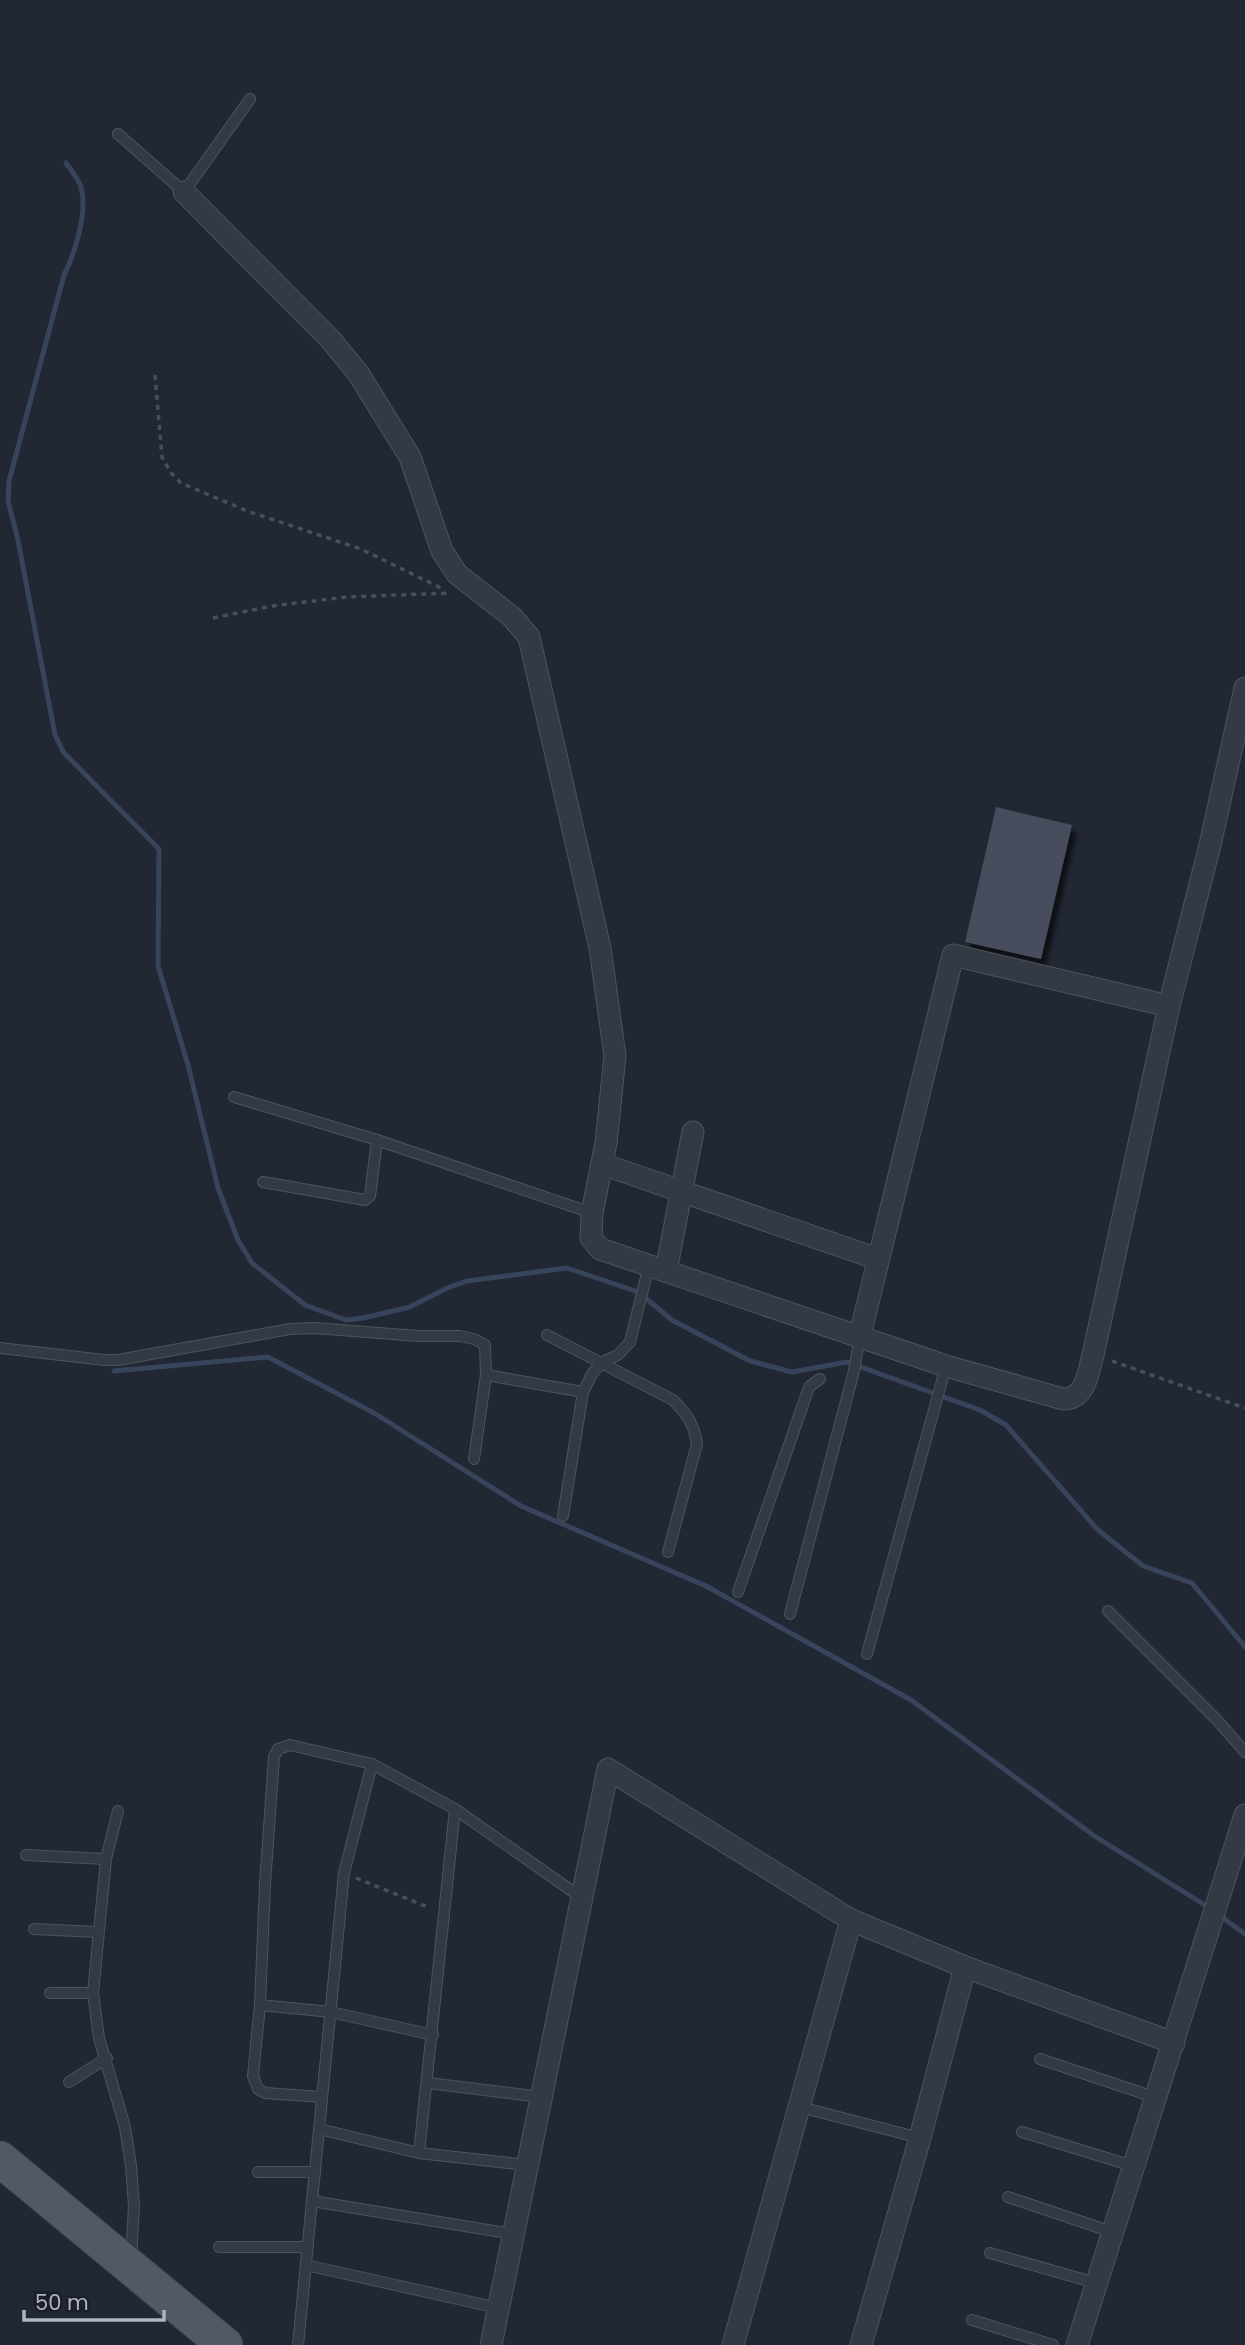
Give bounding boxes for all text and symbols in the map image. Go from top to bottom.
scale bar [24,2278,164,2322]
text: 50 m [35,2288,89,2317]

